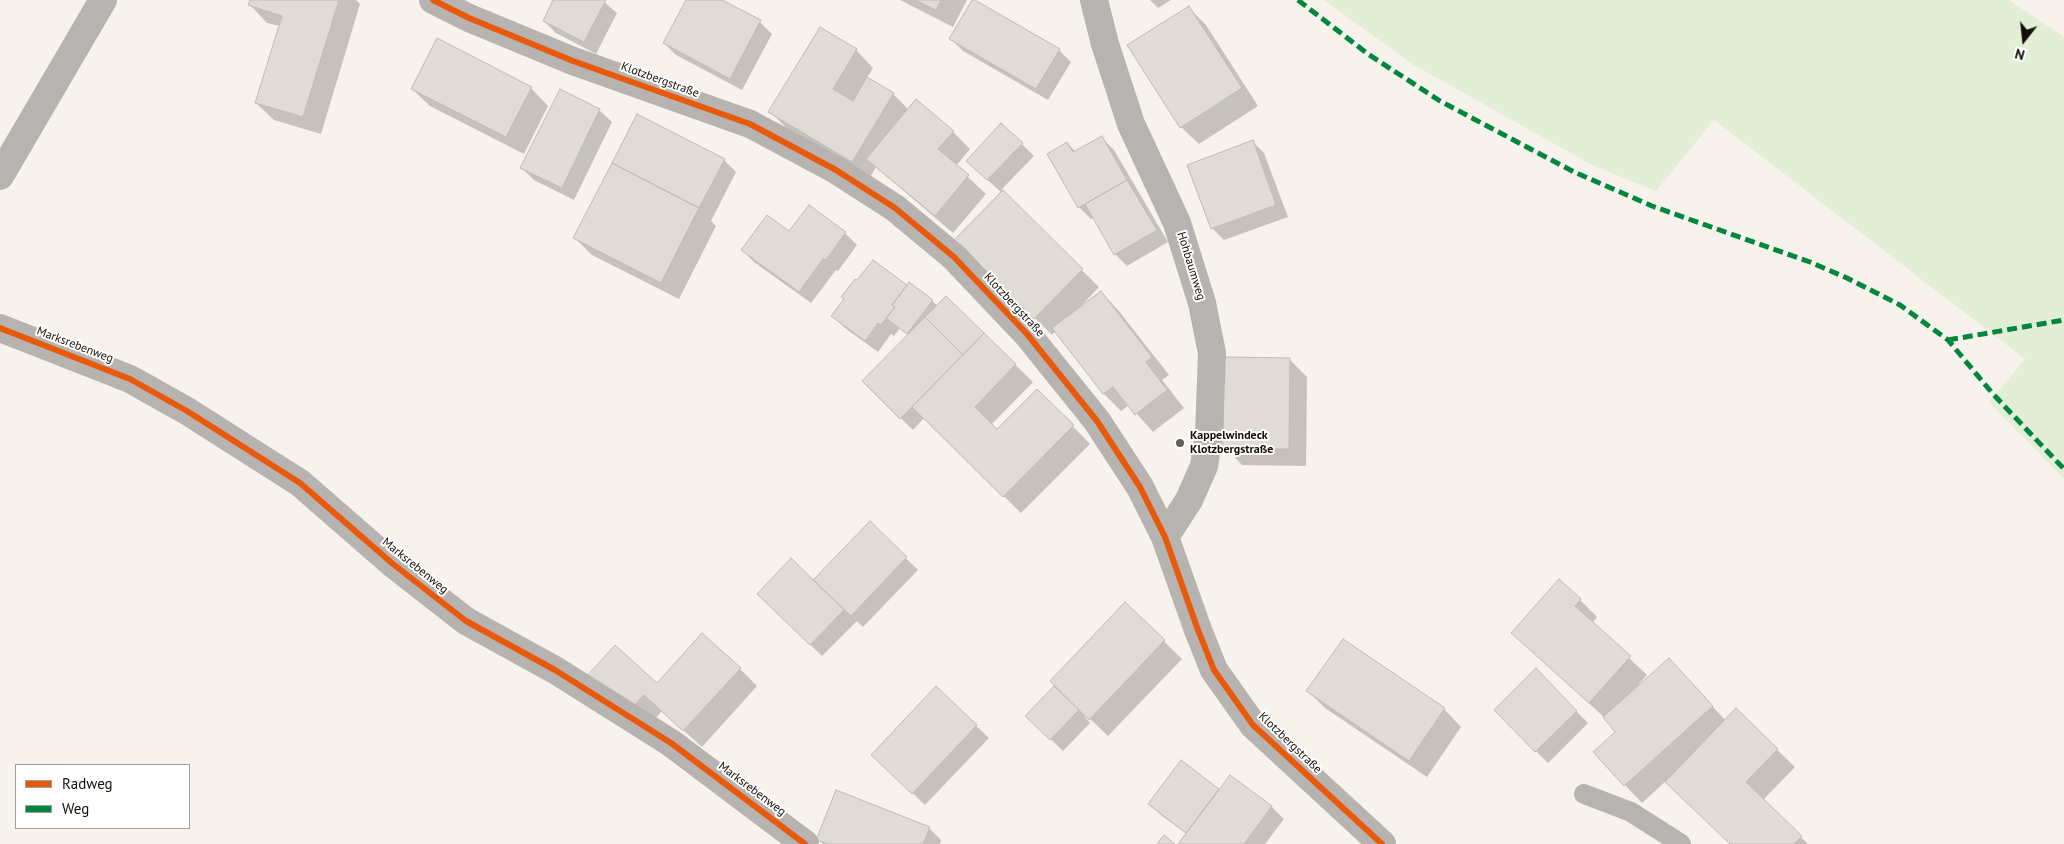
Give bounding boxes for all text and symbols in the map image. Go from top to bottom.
north arrow [1999,15,2049,65]
text: N [2013,45,2027,64]
street label: Klotzbergstraße [619,59,701,101]
street label: Hohbaumweg [1174,230,1208,302]
street label: Klotzbergstraße [981,270,1047,340]
street label: Marksrebenweg [35,324,115,366]
place label: Kappelwindeck Klotzbergstraße [1190,429,1273,457]
marker: Kappelwindeck Klotzbergstraße [1174,437,1186,449]
street label: Marksrebenweg [379,535,451,597]
street label: Klotzbergstraße [1255,709,1325,777]
street label: Marksrebenweg [715,759,789,819]
legend [15,764,190,829]
text: Radweg [62,774,113,793]
text: Weg [62,799,89,818]

